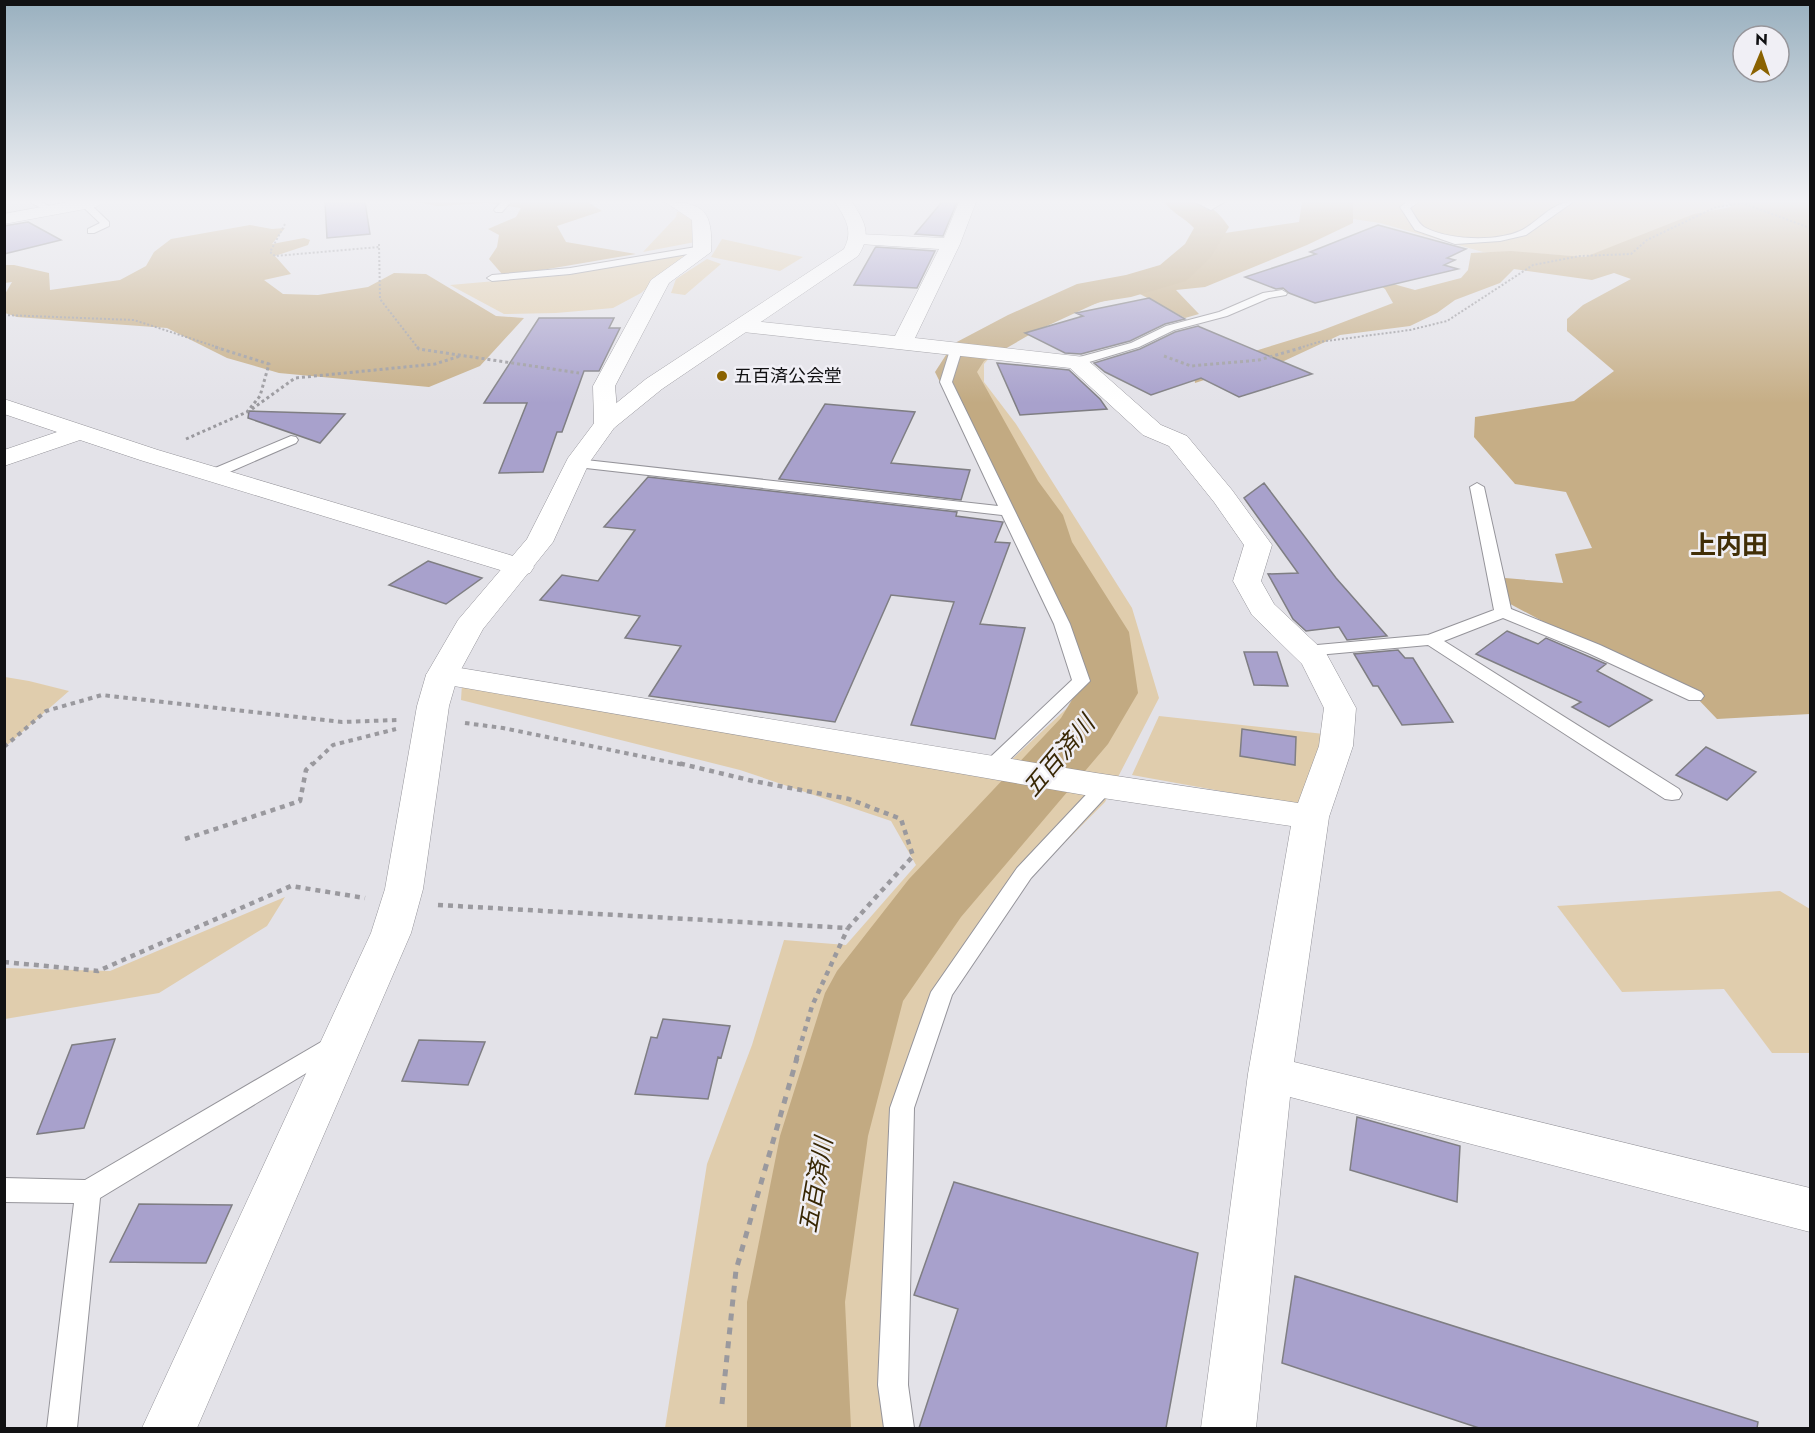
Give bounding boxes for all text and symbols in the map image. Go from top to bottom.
north arrow [1731,24,1791,84]
text: N [1755,28,1768,51]
place label: 五百済公会堂 [734,363,842,389]
marker: 五百済公会堂 [715,369,729,383]
district label: 上内田 [1690,526,1768,564]
water label: 五百済川 [1014,705,1105,804]
water label: 五百済川 [790,1132,842,1235]

